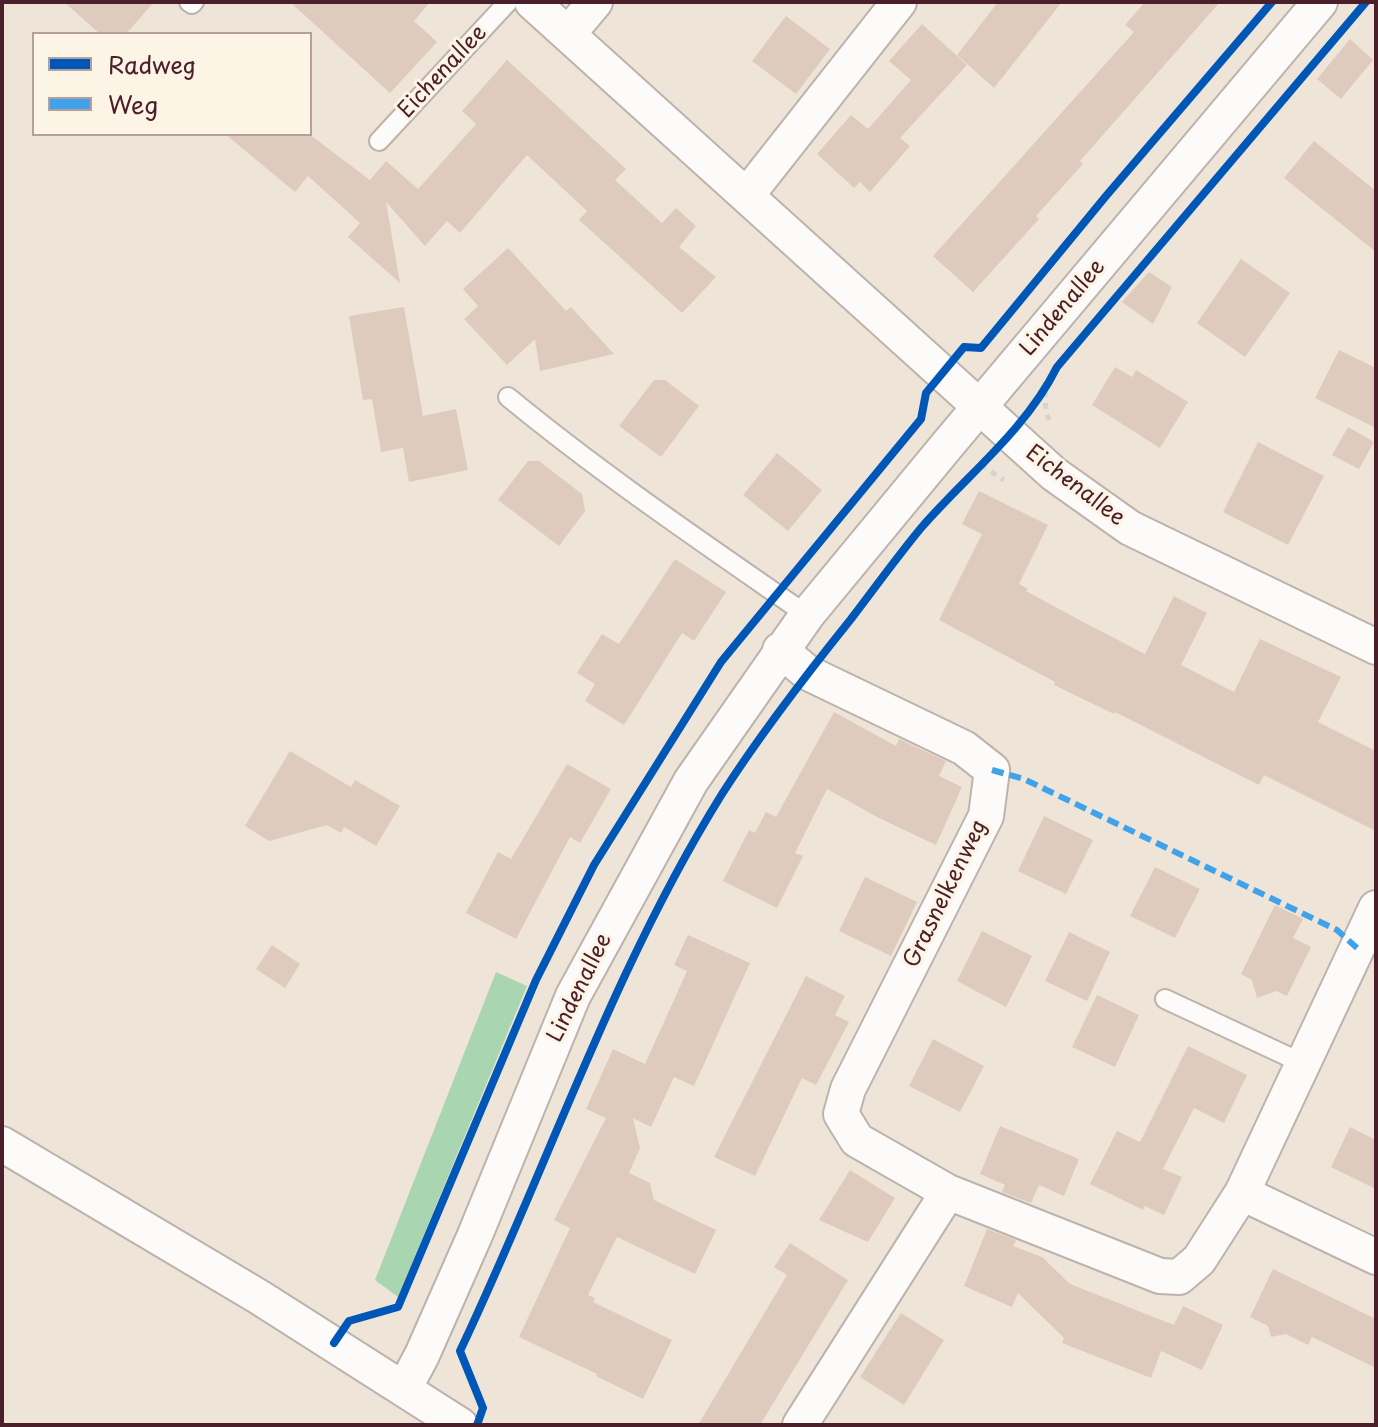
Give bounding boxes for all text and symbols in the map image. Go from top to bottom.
street label: Eichenallee [393,20,493,124]
legend [32,32,312,136]
text: Radweg [108,46,196,82]
text: Weg [108,86,158,122]
street label: Lindenallee [1015,254,1111,362]
street label: Eichenallee [1020,440,1130,532]
street label: Grasnelkenweg [899,816,993,972]
street label: Lindenallee [542,929,618,1047]

